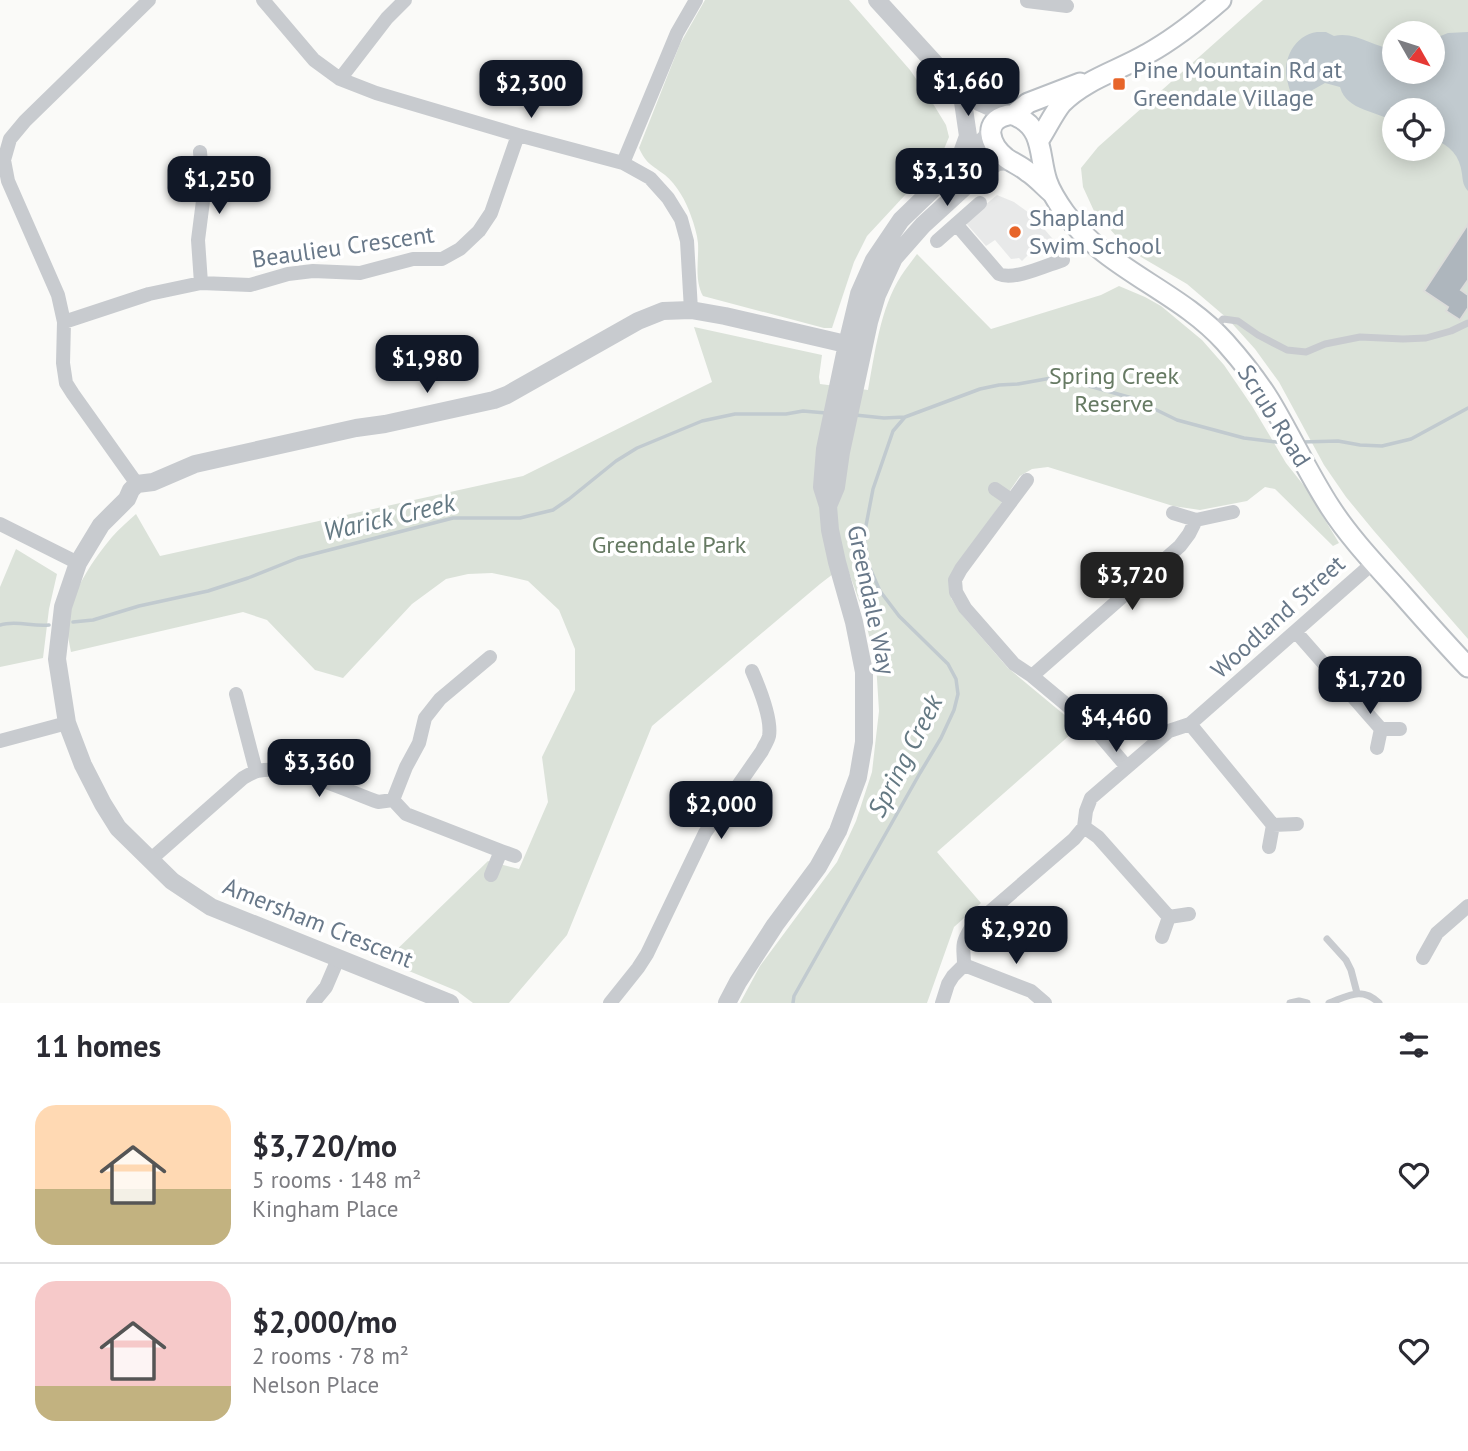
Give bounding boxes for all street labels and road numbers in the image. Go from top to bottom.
street label: Beaulieu Crescent [250,218,436,275]
street label: Scrub Road [1231,359,1318,473]
street label: Greendale Way [841,522,902,677]
street label: Woodland Street [1204,548,1351,685]
street label: Amersham Crescent [219,870,418,975]

